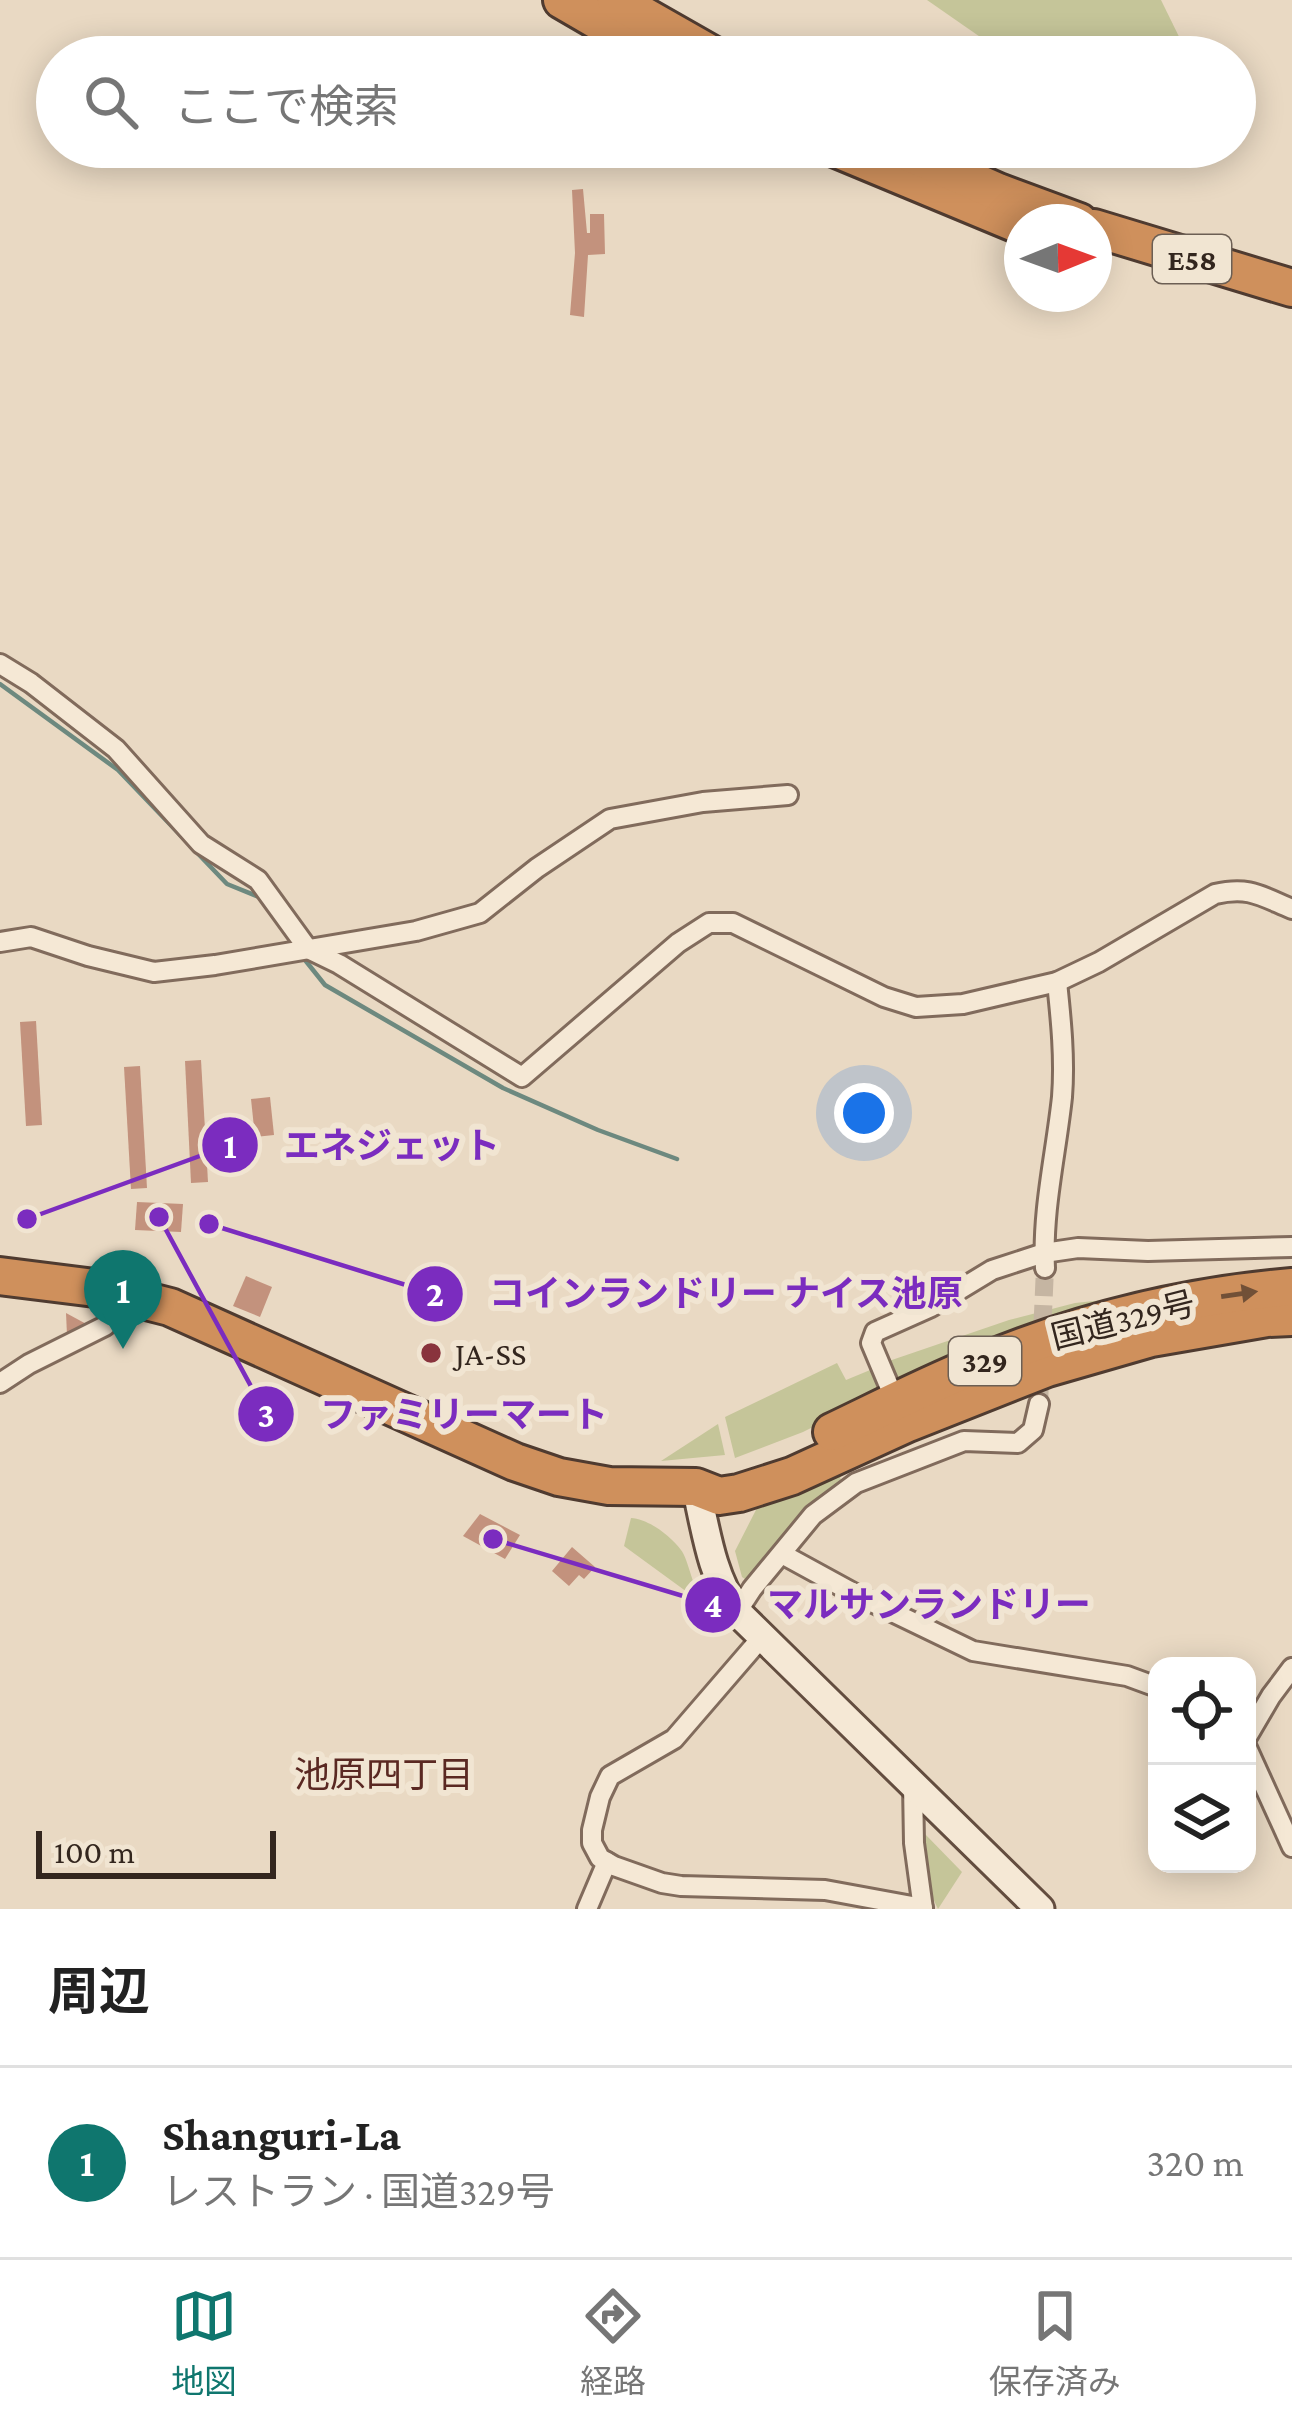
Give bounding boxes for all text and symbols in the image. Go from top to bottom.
search box [36,36,1256,168]
icon: search [78,69,144,135]
text: ここで検索 [174,82,399,132]
north arrow [1004,204,1112,312]
road number: E58 [1153,235,1231,283]
your location [834,1083,894,1143]
callout: エネジェット [200,1109,524,1181]
text: 1 [223,1126,237,1166]
text: エネジェット [284,1126,500,1166]
pin: 1 [84,1250,162,1349]
callout: コインランドリー ナイス池原 [405,1258,988,1330]
text: 2 [426,1274,444,1314]
text: コインランドリー ナイス池原 [489,1274,963,1314]
street label: 国道329号 [1047,1284,1199,1356]
one-way arrow [1220,1284,1258,1303]
place label: JA-SS [452,1335,526,1372]
road number: 329 [949,1337,1021,1385]
marker: JA-SS [418,1340,444,1366]
callout: ファミリーマート [236,1378,632,1450]
text: 3 [257,1395,275,1435]
text: ファミリーマート [320,1395,608,1435]
callout: マルサンランドリー [683,1569,1115,1641]
text: 4 [703,1585,723,1625]
text: マルサンランドリー [767,1585,1091,1625]
map controls [1148,1657,1256,1873]
button: locate [1148,1657,1256,1765]
district label: 池原四丁目 [294,1755,474,1795]
button: layers [1148,1765,1256,1873]
scale bar [36,1825,276,1878]
text: 100 m [54,1833,135,1870]
text: 周辺 [48,1963,150,2020]
text: Shanguri-La [162,2110,401,2160]
text: 1 [80,2141,94,2184]
text: 320 m [1146,2141,1244,2184]
text: レストラン · 国道329号 [162,2170,555,2213]
tab: 地図 [171,2283,237,2403]
tab: 経路 [580,2283,646,2403]
tab: 保存済み [989,2283,1121,2403]

